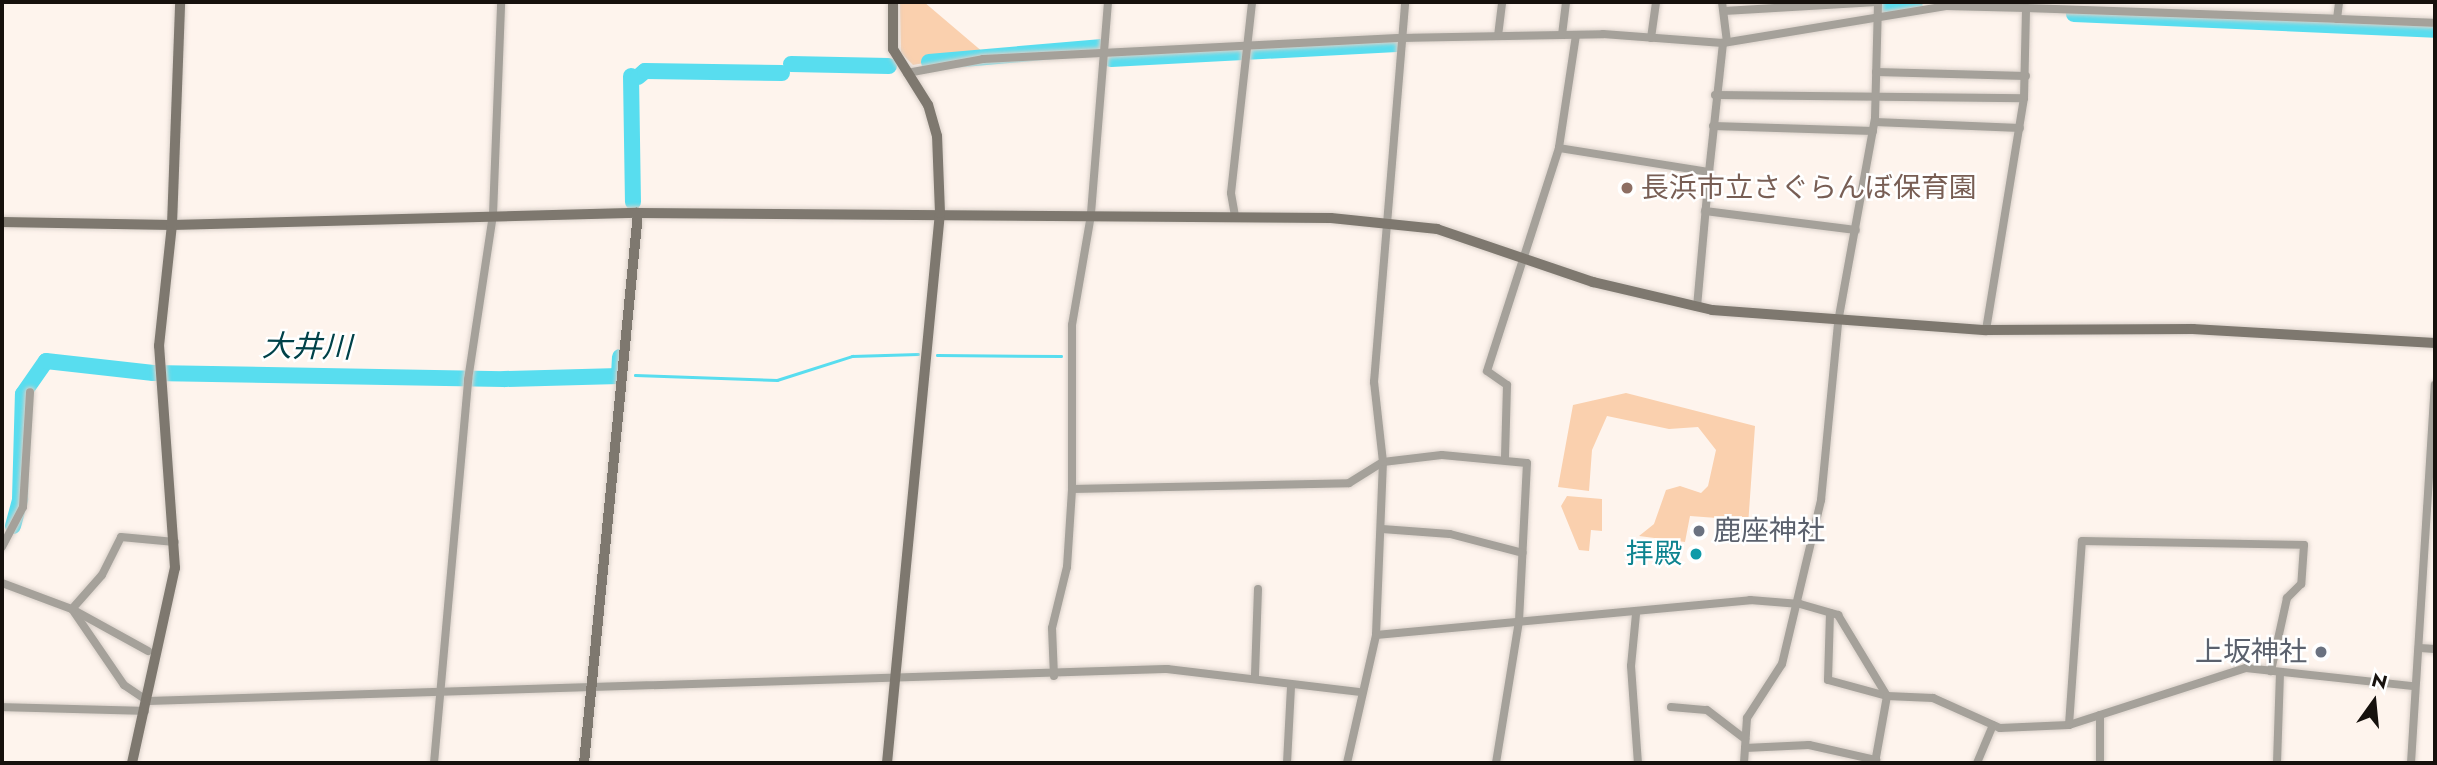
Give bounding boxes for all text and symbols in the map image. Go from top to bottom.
place label: 長浜市立さぐらんぼ保育園 [1641,171,1977,205]
marker: 長浜市立さぐらんぼ保育園 [1619,180,1635,196]
water label: 大井川 [262,328,352,366]
place label: 鹿座神社 [1713,514,1825,548]
marker: 鹿座神社 [1691,523,1707,539]
place label: 拝殿 [1626,537,1682,571]
marker: 拝殿 [1688,546,1704,562]
place label: 上坂神社 [2195,635,2307,669]
marker: 上坂神社 [2313,644,2329,660]
text: N [2369,666,2390,696]
north arrow [2339,667,2409,737]

